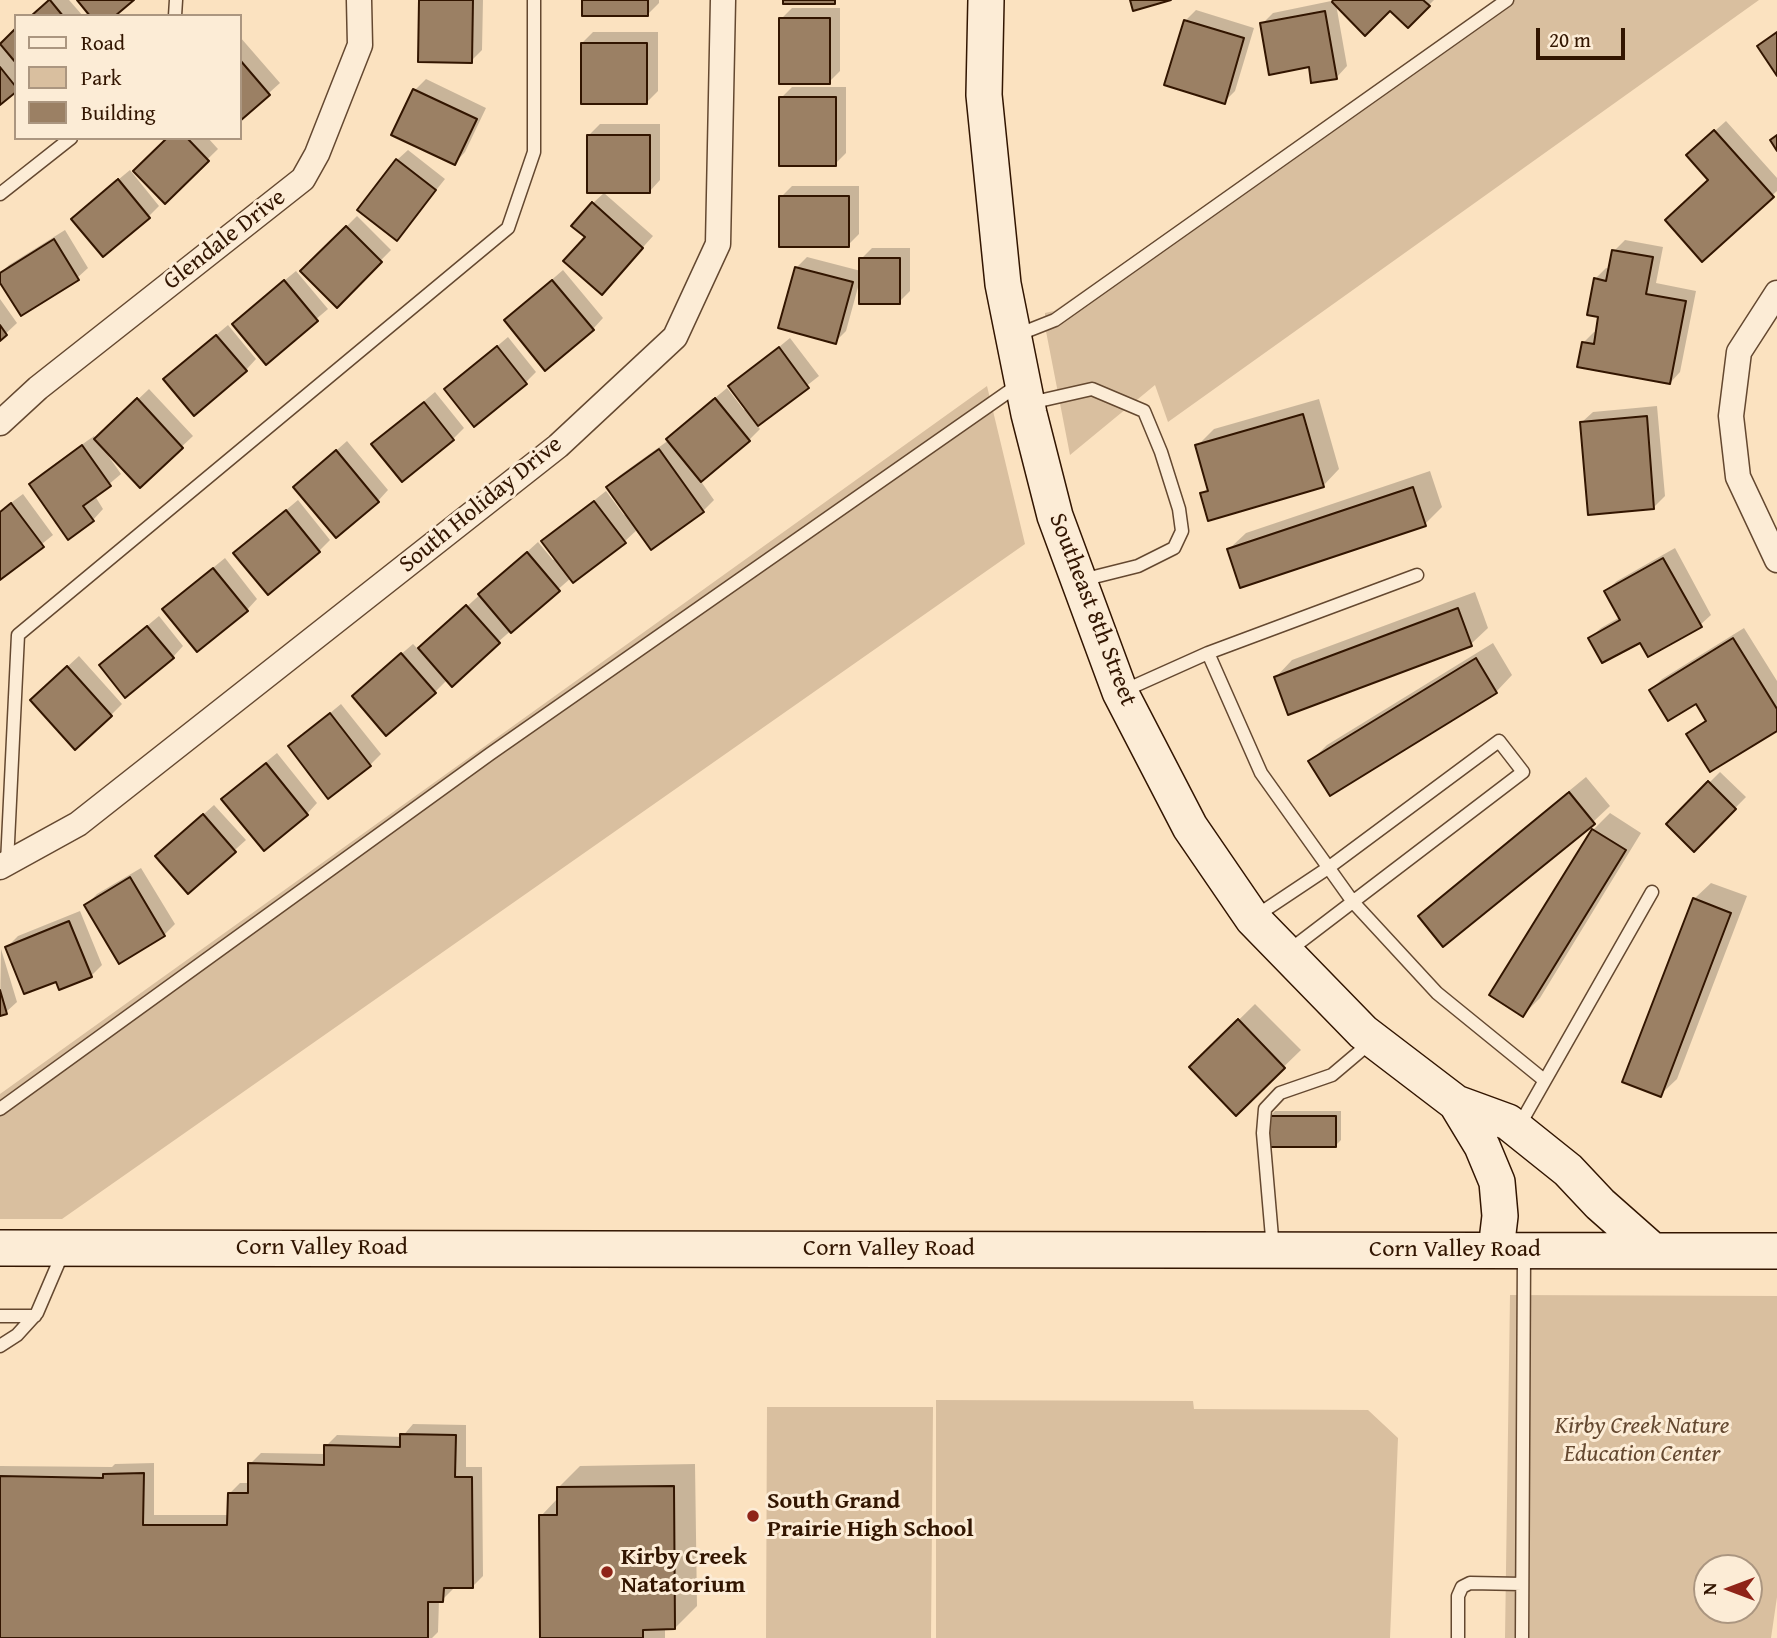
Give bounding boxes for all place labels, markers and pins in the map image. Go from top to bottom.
place label: South Grand Prairie High School [767,1488,974,1544]
marker: South Grand Prairie High School [745,1508,761,1524]
place label: Kirby Creek Natatorium [621,1544,747,1600]
marker: Kirby Creek Natatorium [599,1564,615,1580]

